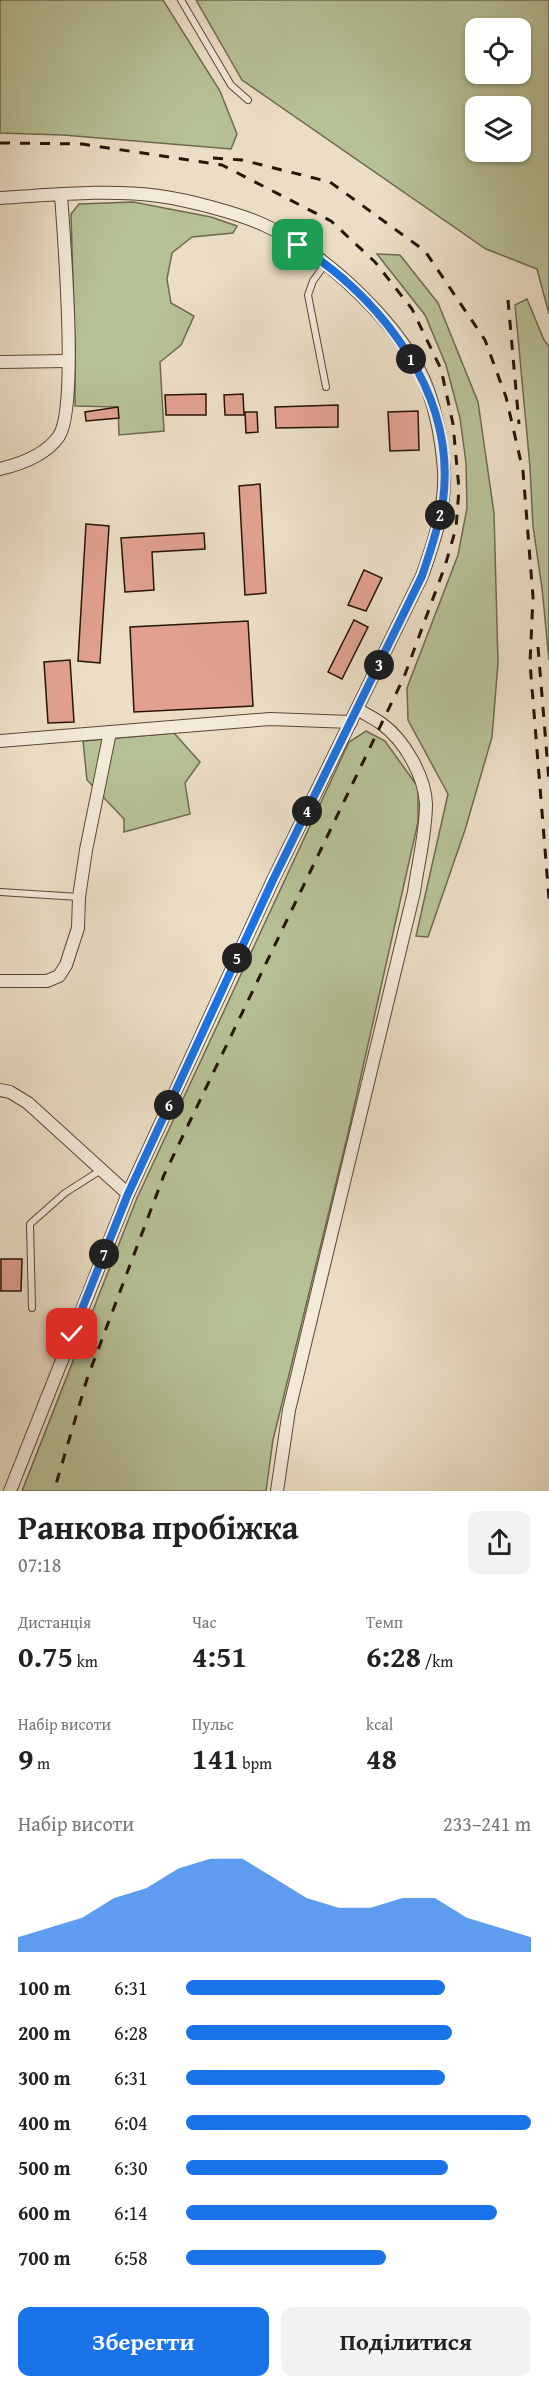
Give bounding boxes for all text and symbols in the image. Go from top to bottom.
map controls [465,18,531,162]
button: locate [465,18,531,84]
button: layers [465,96,531,162]
pin [272,219,323,270]
icon: arrive [281,228,314,261]
pin: 1 [396,344,426,374]
text: 1 [407,347,415,371]
pin: 2 [425,500,455,530]
text: 2 [436,503,444,527]
pin: 3 [364,650,394,680]
text: 3 [375,653,383,677]
pin: 4 [292,796,322,826]
text: 4 [303,799,311,823]
pin: 5 [222,943,252,973]
text: 5 [233,946,241,970]
pin: 6 [154,1090,184,1120]
text: 6 [165,1093,173,1117]
pin: 7 [89,1239,119,1269]
text: 7 [100,1242,108,1266]
pin [46,1308,97,1359]
icon: check [55,1317,88,1350]
text: Ранкова пробіжка [18,1503,299,1551]
button: share [468,1511,531,1574]
text: 07:18 [18,1550,61,1579]
text: Дистанція [18,1610,91,1634]
text: Час [192,1610,216,1634]
text: Темп [366,1610,403,1634]
text: 0.75 [18,1634,73,1678]
text: 4:51 [192,1634,247,1678]
text: 6:28 [366,1634,421,1678]
text: km [73,1649,98,1673]
text: /km [421,1649,453,1673]
text: Набір висоти [18,1712,111,1736]
text: Пульс [192,1712,234,1736]
text: kcal [366,1712,393,1736]
text: 9 [18,1736,34,1780]
text: 141 [192,1736,239,1780]
text: 48 [366,1736,397,1780]
text: m [34,1751,50,1775]
text: bpm [239,1751,272,1775]
text: Набір висоти [18,1809,134,1838]
text: 233–241 m [443,1809,531,1838]
text: 100 m [18,1973,71,2002]
text: 6:31 [114,1973,148,2002]
text: 200 m [18,2018,71,2047]
text: 6:28 [114,2018,148,2047]
text: 300 m [18,2063,71,2092]
text: 6:31 [114,2063,148,2092]
text: 400 m [18,2108,71,2137]
text: 6:04 [114,2108,148,2137]
text: 500 m [18,2153,71,2182]
text: 6:30 [114,2153,148,2182]
text: 600 m [18,2198,71,2227]
text: 6:14 [114,2198,148,2227]
text: 700 m [18,2243,71,2272]
text: 6:58 [114,2243,148,2272]
button: Зберегти [18,2307,269,2376]
button: Поділитися [281,2307,531,2376]

